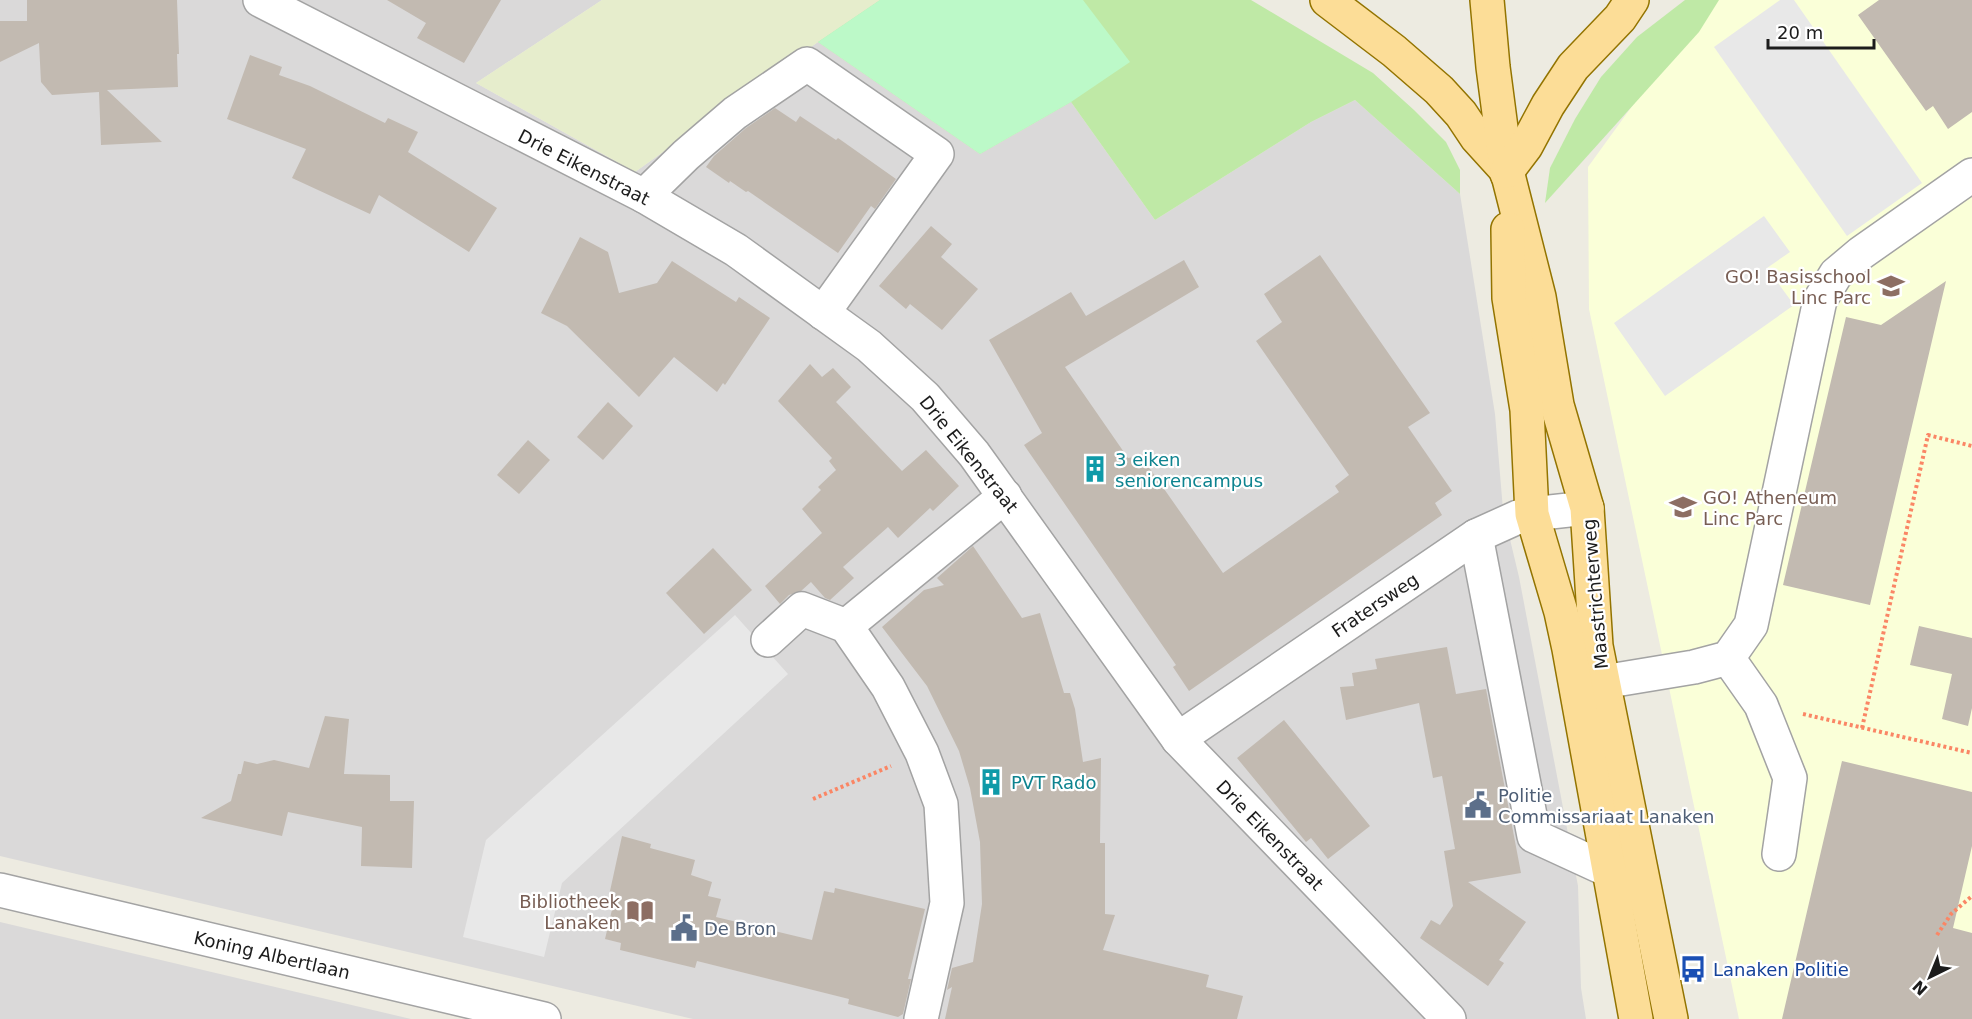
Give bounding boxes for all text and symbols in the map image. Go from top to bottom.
scale bar [1768,12,1874,50]
text: 20 m [1777,22,1823,43]
street label: Drie Eikenstraat [515,125,653,209]
place label: GO! Basisschool Linc Parc [1725,266,1871,308]
school or university icon: GO! Basisschool Linc Parc [1876,271,1906,301]
street label: Drie Eikenstraat [915,391,1023,517]
place label: 3 eiken seniorencampus [1115,449,1263,491]
building icon: 3 eiken seniorencampus [1080,454,1110,484]
place label: GO! Atheneum Linc Parc [1703,487,1837,529]
school or university icon: GO! Atheneum Linc Parc [1668,492,1698,522]
street label: Maastrichterweg [1578,518,1612,670]
street label: Fratersweg [1328,568,1422,642]
building icon: PVT Rado [976,767,1006,797]
place label: PVT Rado [1011,772,1096,793]
street label: Drie Eikenstraat [1212,776,1328,894]
place label: Politie Commissariaat Lanaken [1498,785,1714,827]
public building icon: Politie Commissariaat Lanaken [1463,790,1493,820]
place label: Bibliotheek Lanaken [519,891,621,933]
library icon: Bibliotheek Lanaken [625,896,655,926]
public building icon: De Bron [669,913,699,943]
place label: De Bron [704,918,776,939]
street label: Koning Albertlaan [192,927,352,983]
north arrow [1900,947,1960,1007]
bus stop icon: Lanaken Politie [1678,954,1708,984]
place label: Lanaken Politie [1713,959,1849,980]
text: N [1909,976,1931,999]

